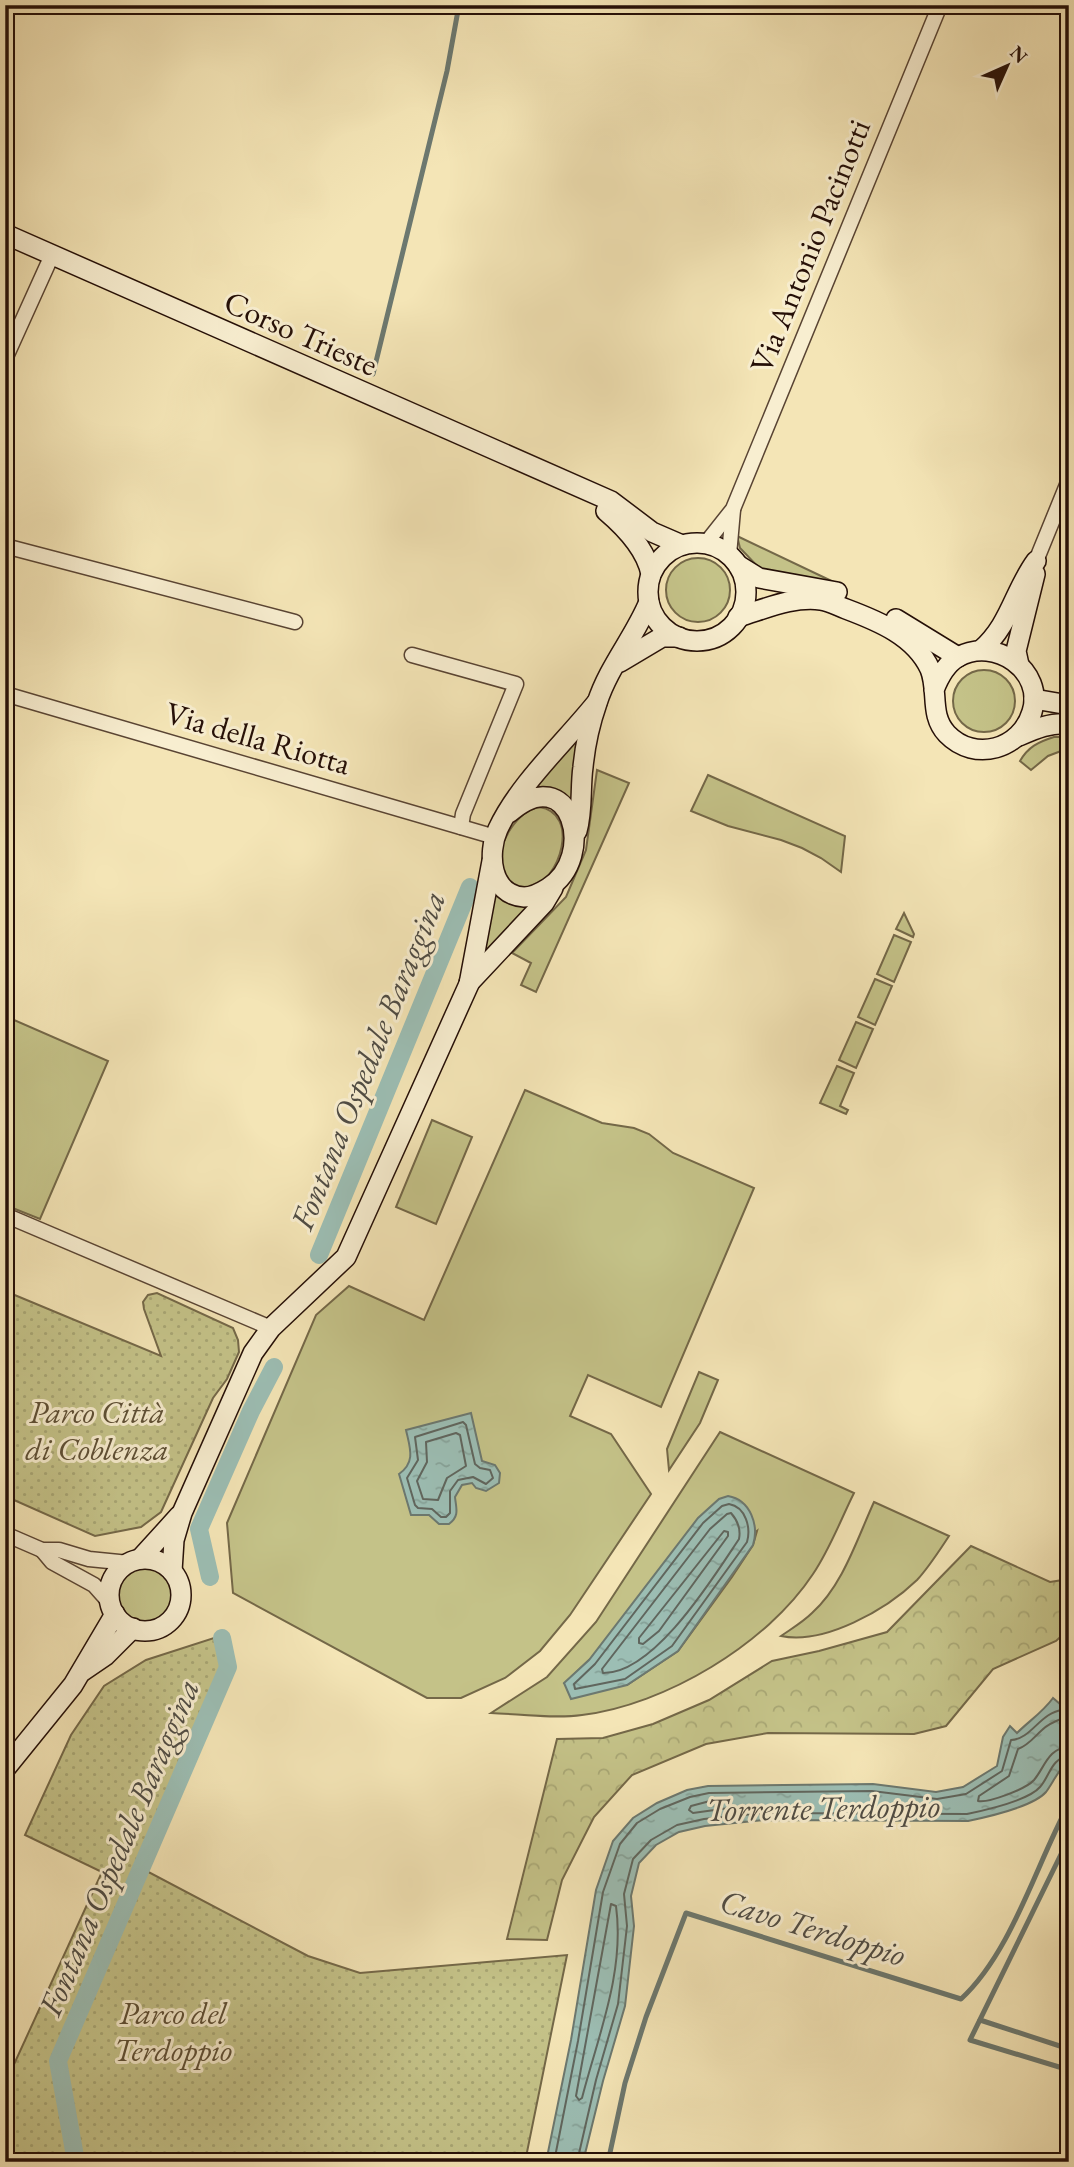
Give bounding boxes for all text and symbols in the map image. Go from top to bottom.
north arrow [972,32,1042,102]
text: N [1004,40,1033,69]
street label: Via Antonio Pacinotti [740,113,880,379]
street label: Corso Trieste [218,280,384,386]
street label: Via della Riotta [161,692,356,784]
water label: Fontana Ospedale Baraggina [279,884,455,1237]
park label: Parco Città di Coblenza [25,1391,169,1470]
water label: Fontana Ospedale Baraggina [28,1672,209,2023]
water label: Torrente Terdoppio [706,1784,940,1831]
water label: Cavo Terdoppio [715,1879,911,1976]
park label: Parco del Terdoppio [114,1992,232,2071]

